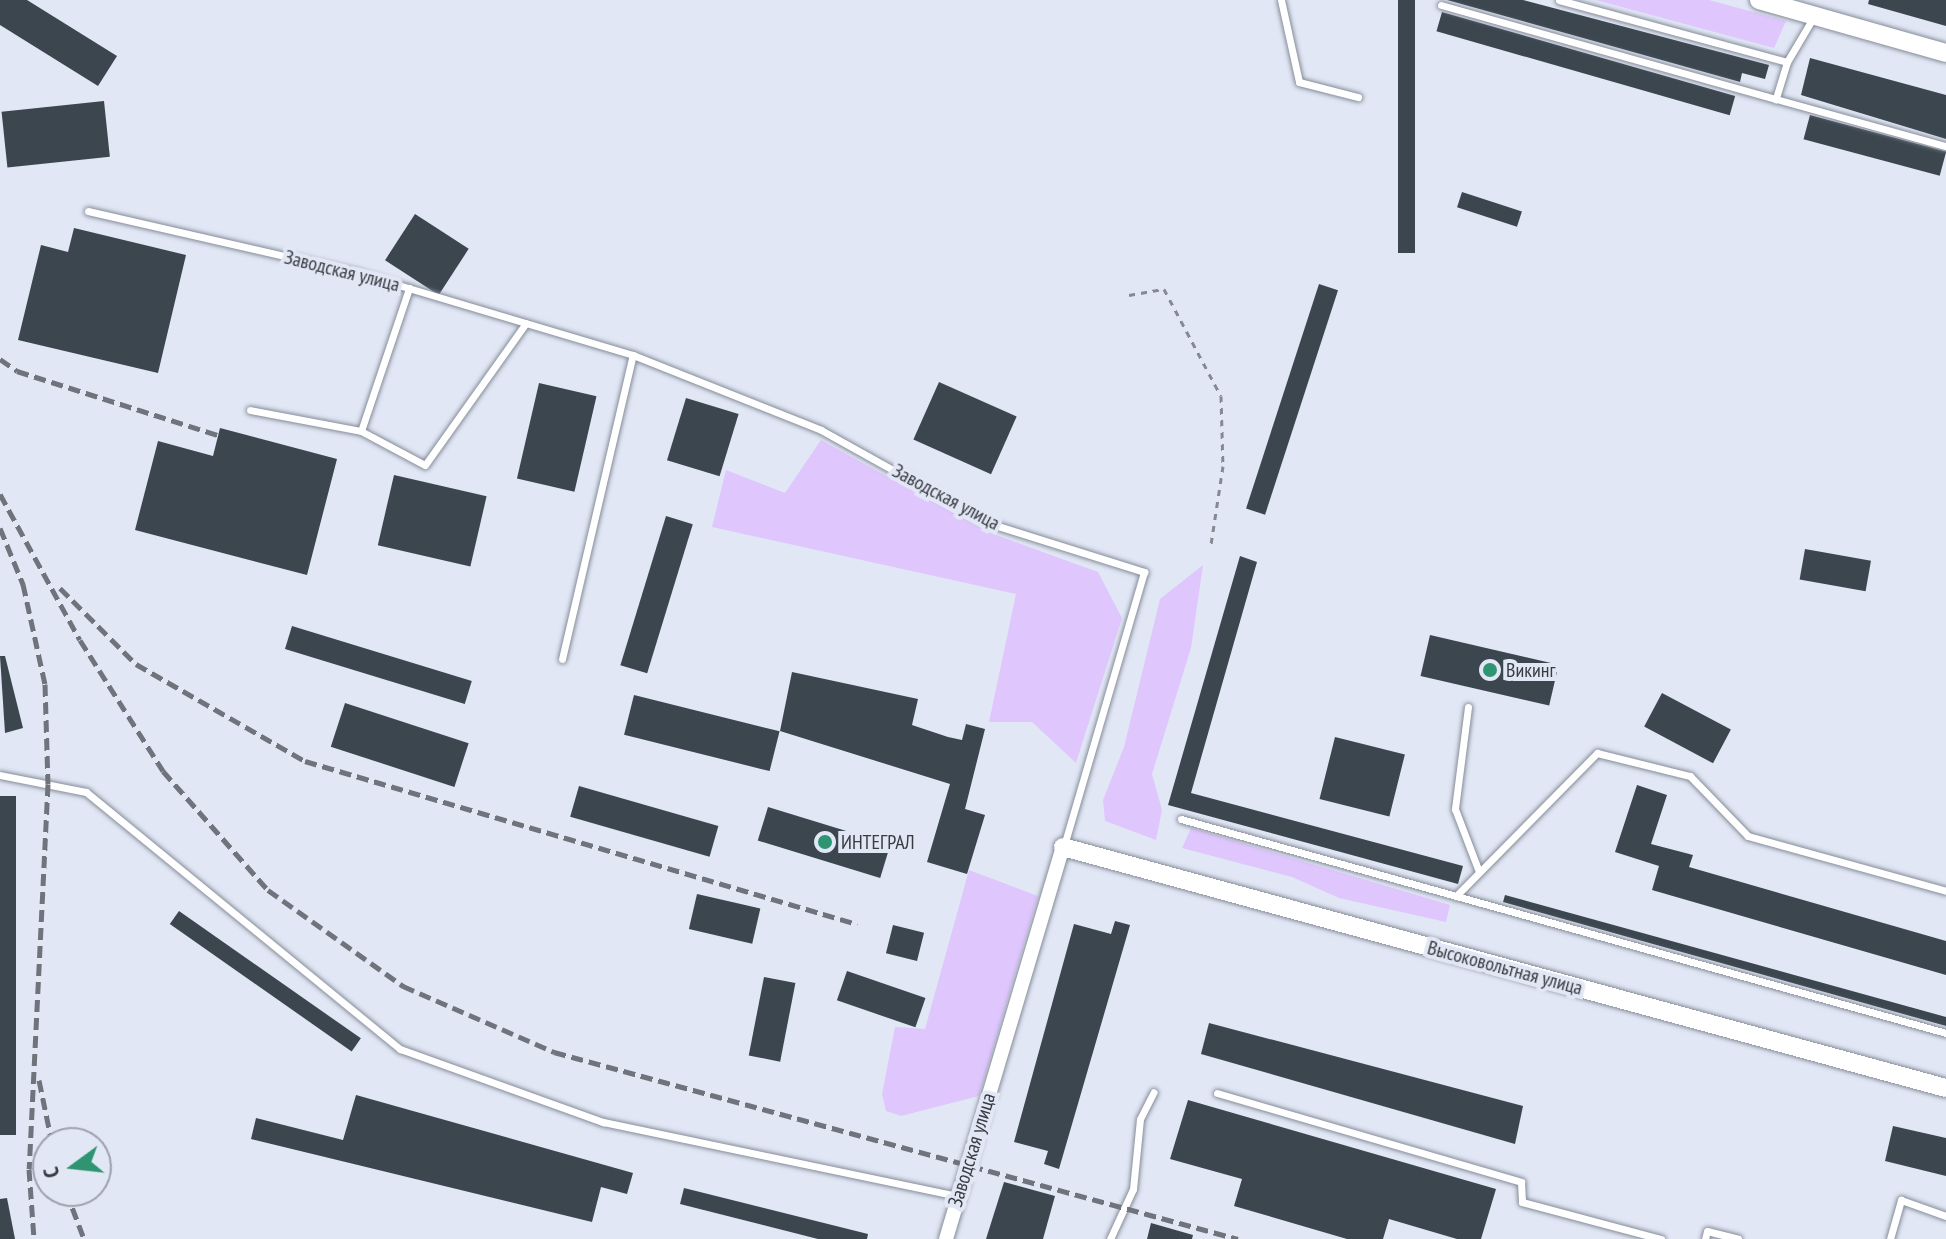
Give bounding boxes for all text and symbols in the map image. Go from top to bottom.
street label: Заводская улица [282,245,402,297]
street label: Заводская улица [888,459,1004,535]
place label: Викинг [1506,658,1555,682]
marker: Викинг [1481,661,1499,679]
place label: ИНТЕГРАЛ [841,830,915,854]
marker: ИНТЕГРАЛ [816,833,834,851]
street label: Высоковольтная улица [1425,936,1585,1000]
street label: Заводская улица [943,1090,1001,1210]
north arrow [32,1127,112,1207]
text: С [36,1164,66,1181]

